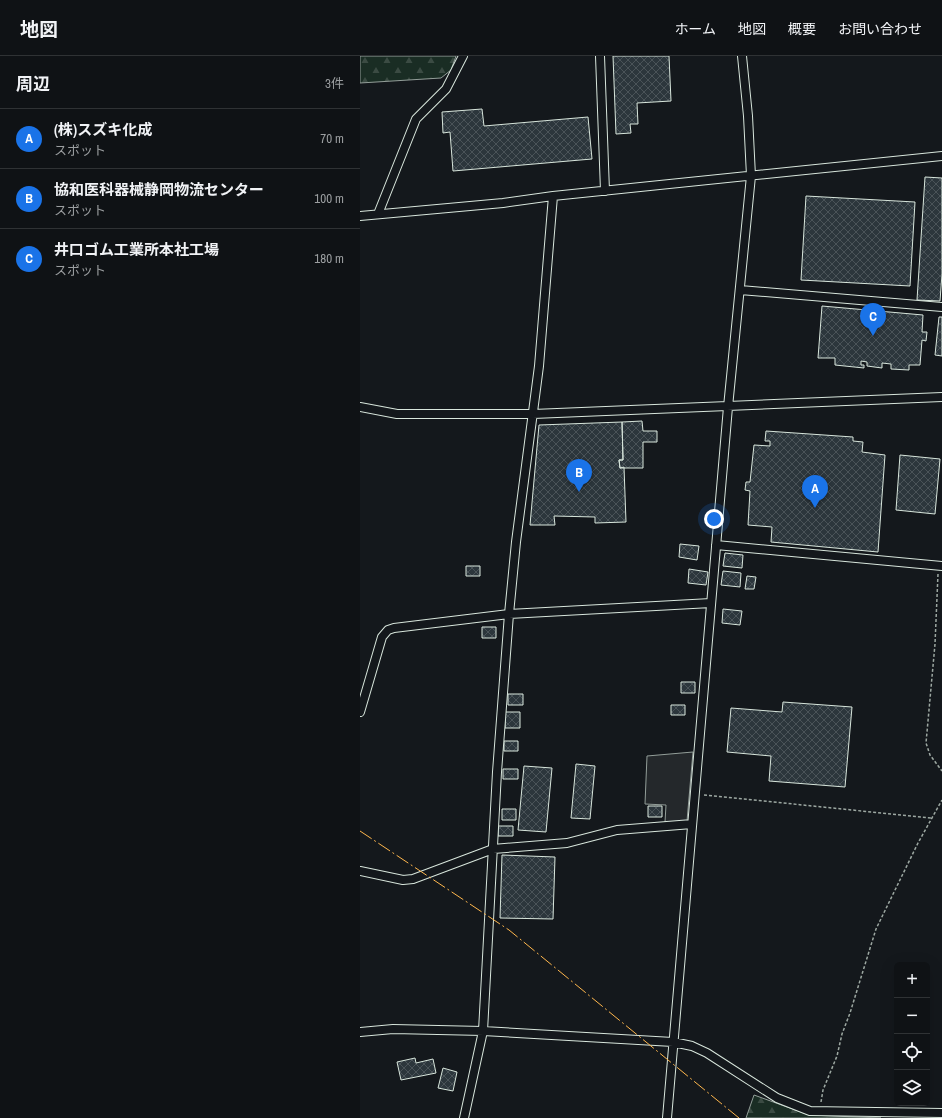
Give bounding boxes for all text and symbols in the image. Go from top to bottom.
text: 地図 [20,16,58,42]
text: ホーム [674,20,716,38]
text: 地図 [738,20,766,38]
text: 概要 [788,20,816,38]
text: お問い合わせ [838,20,922,38]
text: 周辺 [16,72,50,95]
text: 3件 [325,75,344,92]
text: (株)スズキ化成 [54,119,152,140]
text: A [25,130,33,147]
text: 70 m [320,130,344,147]
text: スポット [54,142,106,159]
text: 協和医科器械静岡物流センター [54,179,264,200]
text: B [25,190,33,207]
text: 100 m [314,190,344,207]
text: スポット [54,202,106,219]
text: 井口ゴム工業所本社工場 [54,239,219,260]
text: C [25,250,33,267]
text: 180 m [314,250,344,267]
text: スポット [54,262,106,279]
pin: C [860,303,886,336]
pin: B [566,459,592,492]
pin: A [802,475,828,508]
your location [704,509,724,529]
map controls [894,962,930,1106]
button: + [894,962,930,998]
button: − [894,998,930,1034]
button: locate [894,1034,930,1070]
button: layers [894,1070,930,1106]

